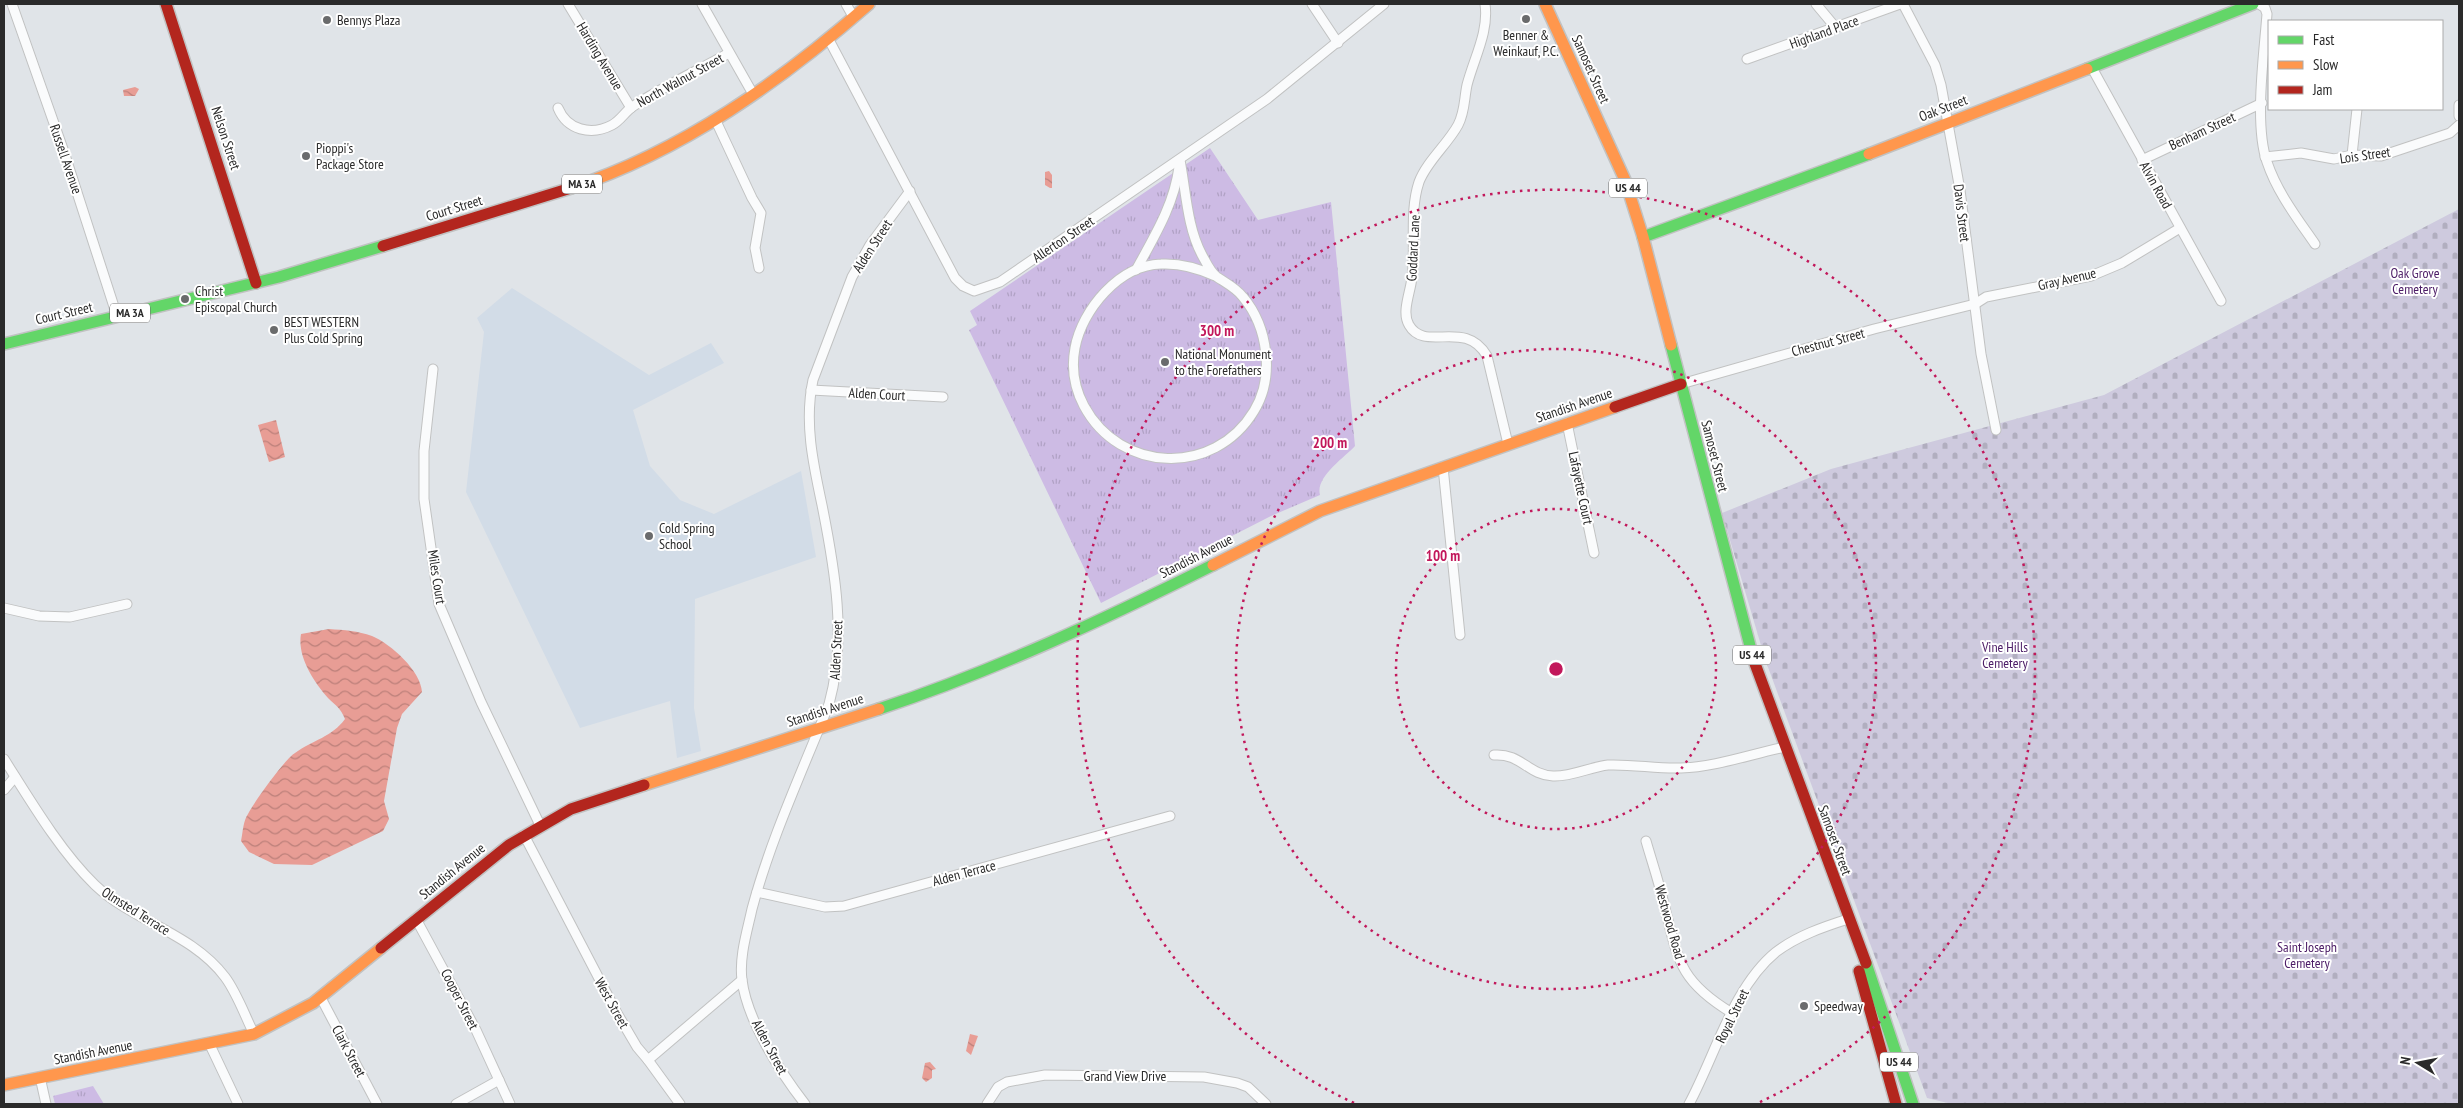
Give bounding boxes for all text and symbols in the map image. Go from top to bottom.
place label: Bennys Plaza [337,11,400,29]
street label: Highland Place [1787,11,1861,53]
marker: Benner & Weinkauf, P.C. [1520,13,1532,25]
marker: Bennys Plaza [321,14,333,26]
street label: Harding Avenue [573,19,627,93]
legend [2268,20,2443,110]
place label: Benner & Weinkauf, P.C. [1493,26,1559,60]
text: Fast [2313,30,2334,49]
street label: Samoset Street [1568,32,1614,106]
street label: North Walnut Street [634,49,727,111]
text: Slow [2313,55,2338,74]
text: Jam [2312,80,2332,99]
street label: Oak Street [1916,91,1970,125]
street label: Nelson Street [207,104,245,172]
street label: Benham Street [2166,108,2238,154]
street label: Russell Avenue [46,122,86,196]
place label: Pioppi's Package Store [316,139,384,173]
street label: Lois Street [2339,143,2392,167]
marker: Pioppi's Package Store [300,150,312,162]
street label: Alvin Road [2136,158,2176,212]
road number: MA 3A [562,174,602,193]
road number: US 44 [1609,178,1647,198]
street label: Davis Street [1950,183,1974,243]
street label: Court Street [424,191,485,225]
street label: Allerton Street [1029,212,1098,266]
street label: Goddard Lane [1402,214,1424,282]
street label: Alden Street [848,216,896,276]
street label: Gray Avenue [2036,264,2098,294]
park label: Oak Grove Cemetery [2390,264,2440,298]
place label: Christ Episcopal Church [195,282,277,316]
marker: Christ Episcopal Church [179,293,191,305]
street label: Court Street [34,298,94,328]
road number: MA 3A [110,304,150,322]
place label: BEST WESTERN Plus Cold Spring [284,313,363,347]
text: 300 m [1200,321,1234,340]
marker: BEST WESTERN Plus Cold Spring [268,324,280,336]
street label: Chestnut Street [1789,324,1867,360]
place label: National Monument to the Forefathers [1175,345,1271,379]
marker: National Monument to the Forefathers [1159,356,1171,368]
street label: Standish Avenue [1533,383,1615,426]
street label: Alden Court [848,384,906,404]
street label: Samoset Street [1697,418,1733,494]
text: 200 m [1313,433,1347,452]
street label: Lafayette Court [1565,450,1598,526]
place label: Cold Spring School [659,519,715,553]
marker: Cold Spring School [643,530,655,542]
street label: Standish Avenue [1156,530,1236,582]
text: 100 m [1426,546,1460,565]
street label: Miles Court [424,548,450,606]
street label: Alden Street [825,620,847,680]
park label: Vine Hills Cemetery [1981,638,2028,672]
road number: US 44 [1733,646,1771,664]
centre of rings [1547,660,1565,678]
street label: Standish Avenue [784,689,866,731]
street label: Samoset Street [1814,803,1856,878]
street label: Standish Avenue [415,839,489,903]
street label: Alden Terrace [930,856,998,890]
street label: Olmsted Terrace [98,883,174,939]
street label: Westwood Road [1651,883,1689,961]
park label: Saint Joseph Cemetery [2277,938,2337,972]
street label: Cooper Street [437,966,483,1033]
street label: West Street [591,974,633,1032]
street label: Royal Street [1711,986,1753,1046]
place label: Speedway [1814,997,1863,1015]
marker: Speedway [1798,1000,1810,1012]
street label: Alden Street [748,1016,792,1078]
street label: Clark Street [328,1022,370,1080]
street label: Standish Avenue [52,1036,134,1068]
north arrow [2393,1038,2443,1088]
road number: US 44 [1880,1052,1918,1072]
text: N [2396,1055,2415,1066]
street label: Grand View Drive [1084,1067,1167,1085]

